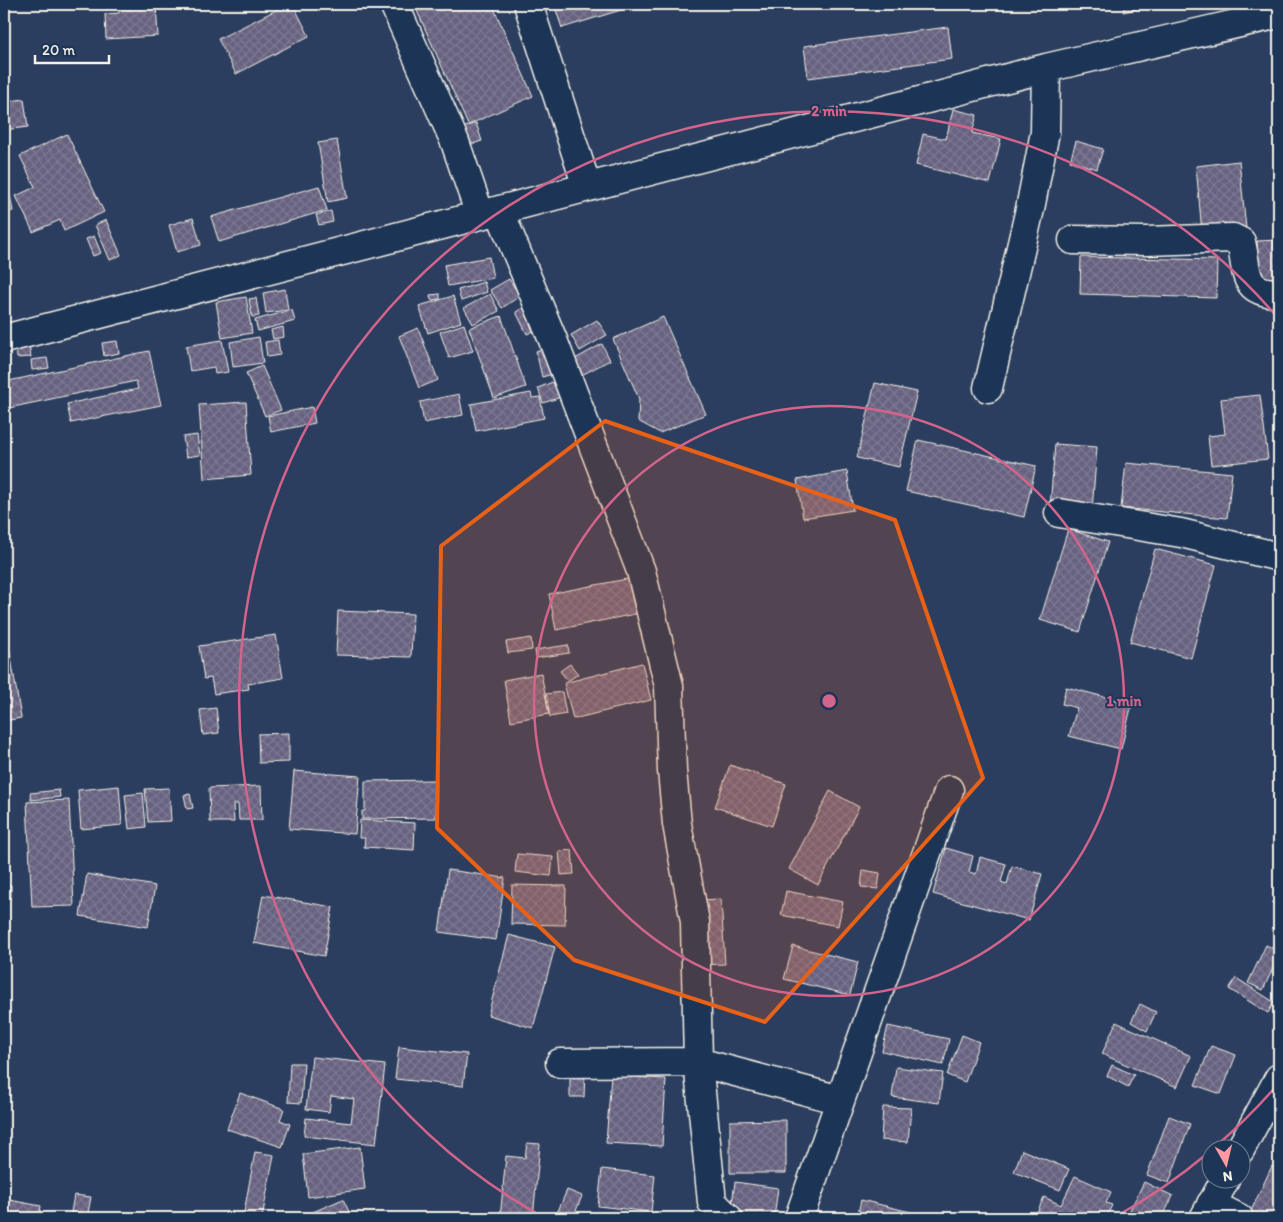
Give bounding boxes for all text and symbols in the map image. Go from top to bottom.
scale bar [35,32,109,64]
text: 20 m [42,41,76,59]
text: 2 min [811,102,848,120]
centre of rings [820,692,838,710]
text: 1 min [1107,692,1142,710]
north arrow [1200,1140,1250,1190]
text: N [1222,1167,1234,1185]

